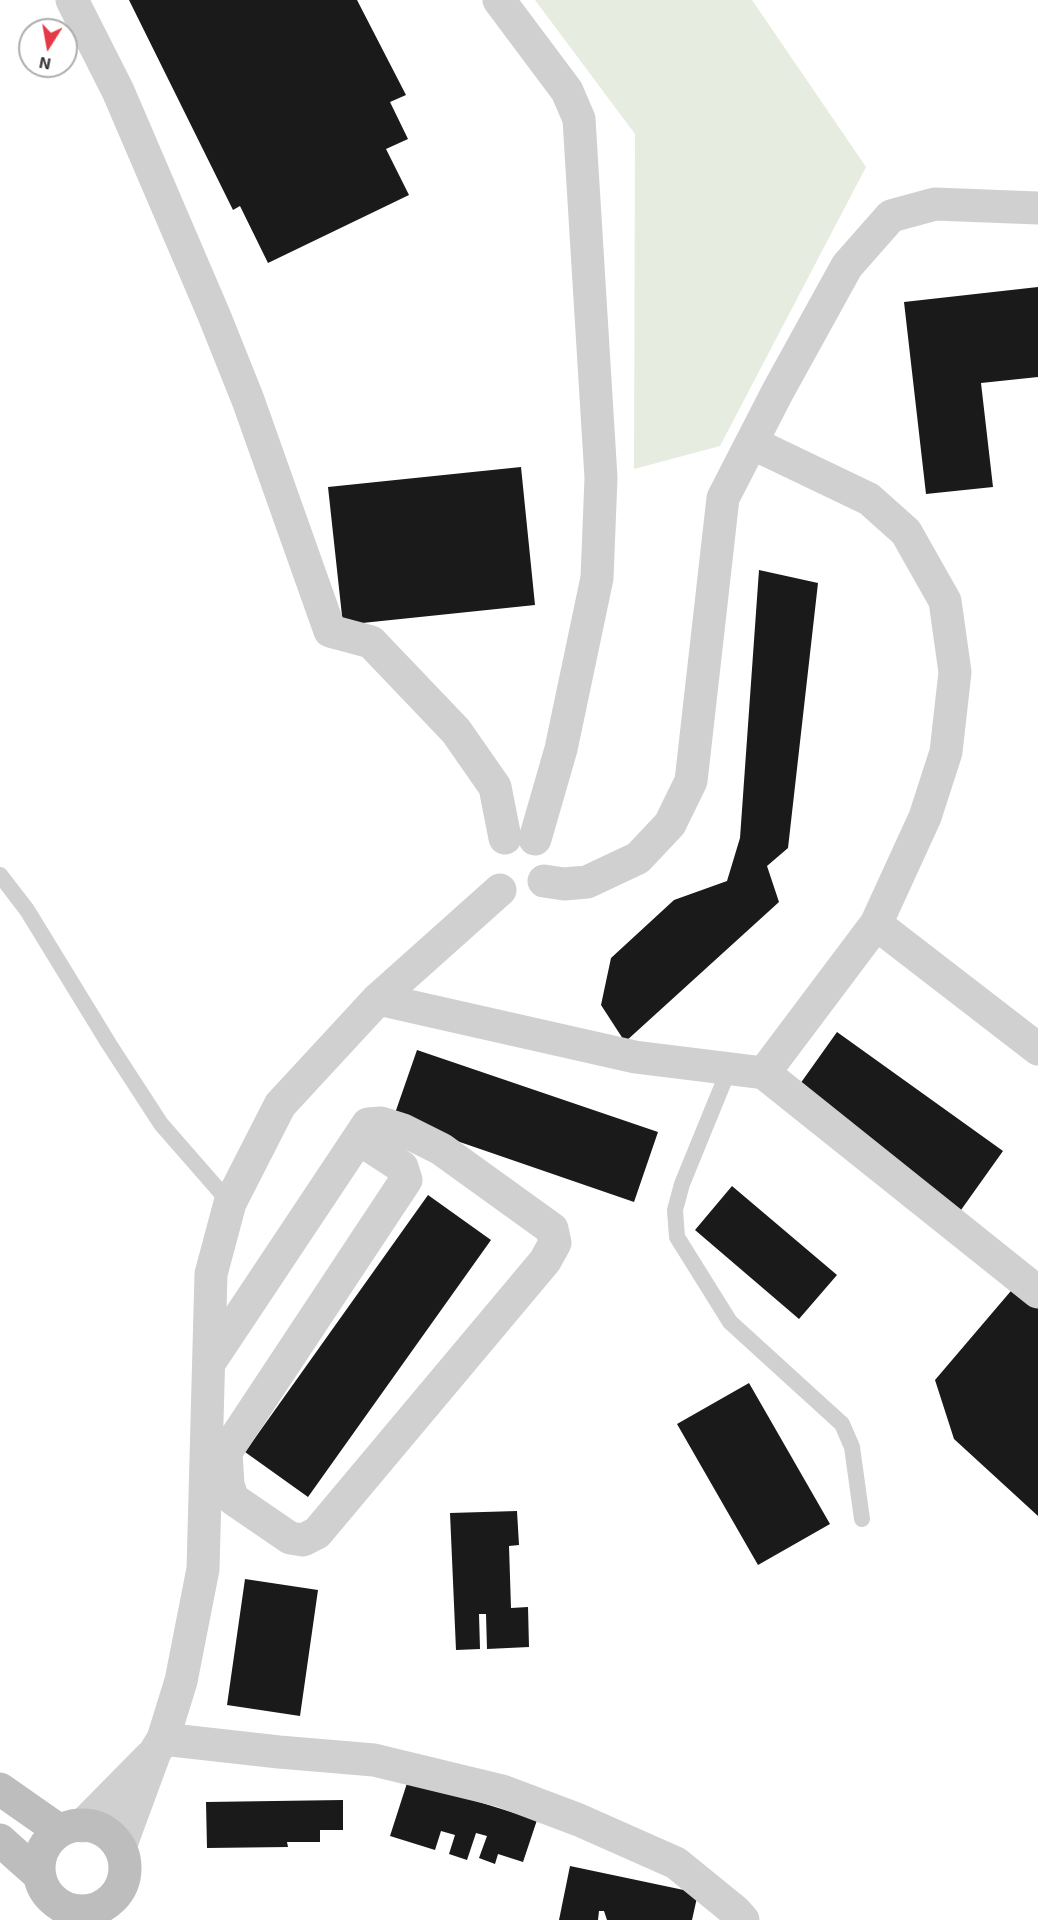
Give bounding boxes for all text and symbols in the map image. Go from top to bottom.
north arrow [18,18,78,78]
text: N [37,54,52,75]

